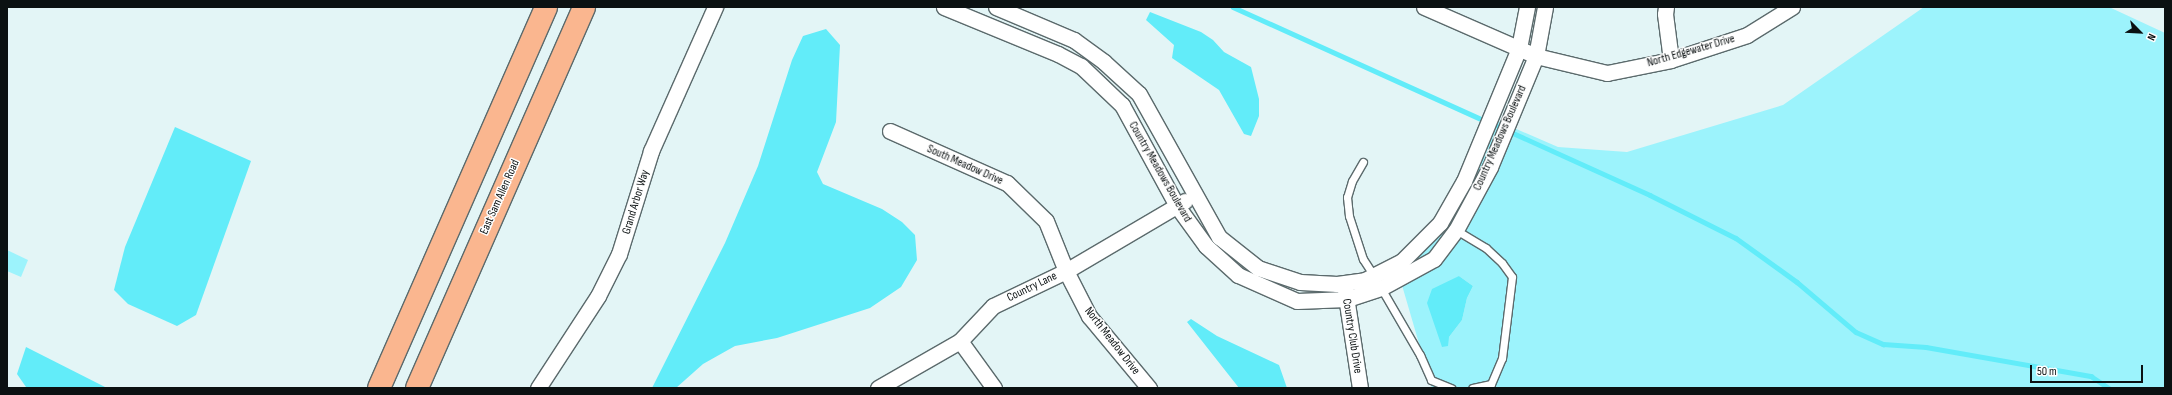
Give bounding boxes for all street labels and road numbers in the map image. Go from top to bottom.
street label: North Edgewater Drive [1645,32,1737,70]
street label: Country Meadows Boulevard [1470,83,1530,193]
street label: Country Meadows Boulevard [1125,119,1195,225]
street label: South Meadow Drive [925,142,1005,188]
street label: East Sam Allen Road [477,157,523,237]
street label: Grand Arbor Way [619,168,653,236]
street label: Country Lane [1005,269,1059,305]
street label: Country Club Drive [1339,298,1365,374]
street label: North Meadow Drive [1081,304,1143,378]

